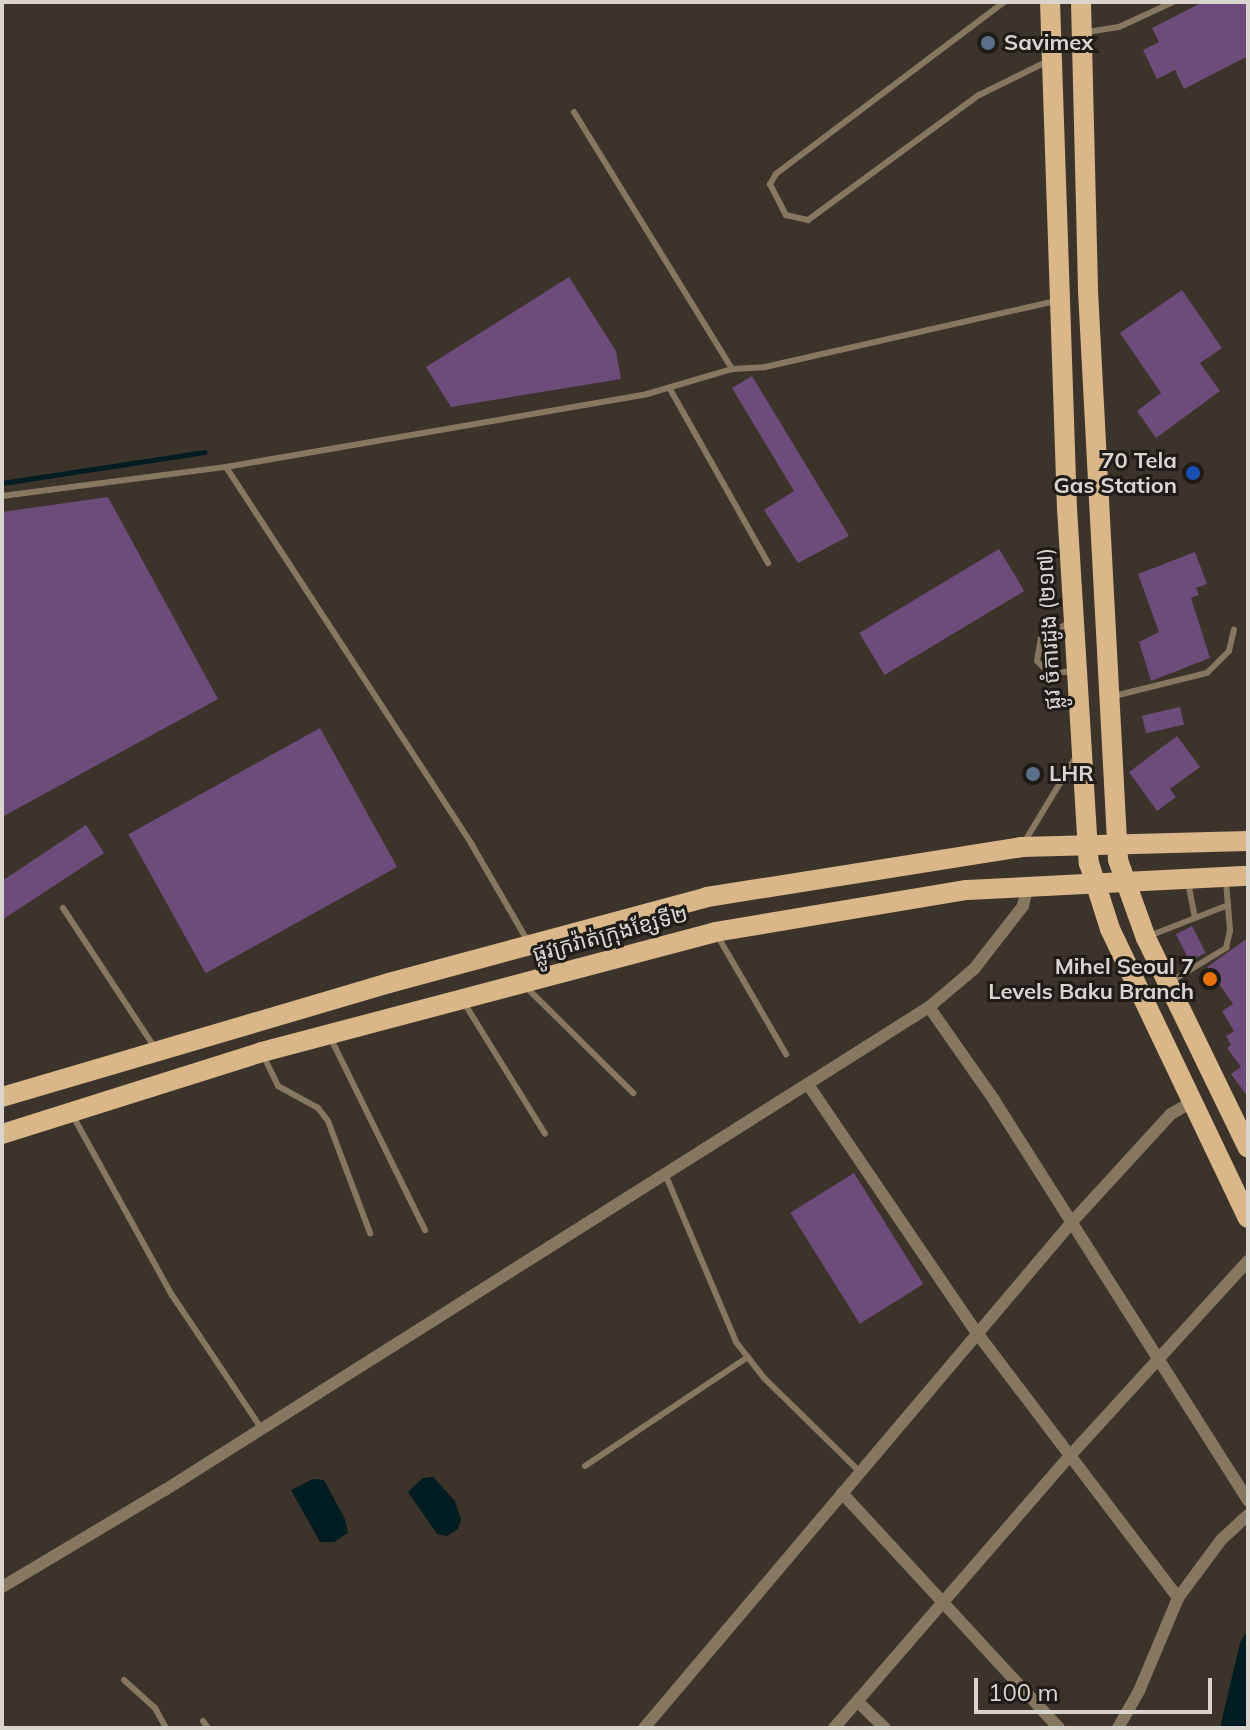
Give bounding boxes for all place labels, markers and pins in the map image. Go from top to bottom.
place label: Savimex [1004,30,1093,56]
marker: Savimex [979,34,997,52]
place label: 70 Tela Gas Station [1054,447,1177,498]
marker: 70 Tela Gas Station [1184,464,1202,482]
place label: LHR [1049,761,1094,787]
marker: LHR [1024,765,1042,783]
place label: Mihel Seoul 7 Levels Baku Branch [988,953,1194,1004]
marker: Mihel Seoul 7 Levels Baku Branch [1201,970,1219,988]

